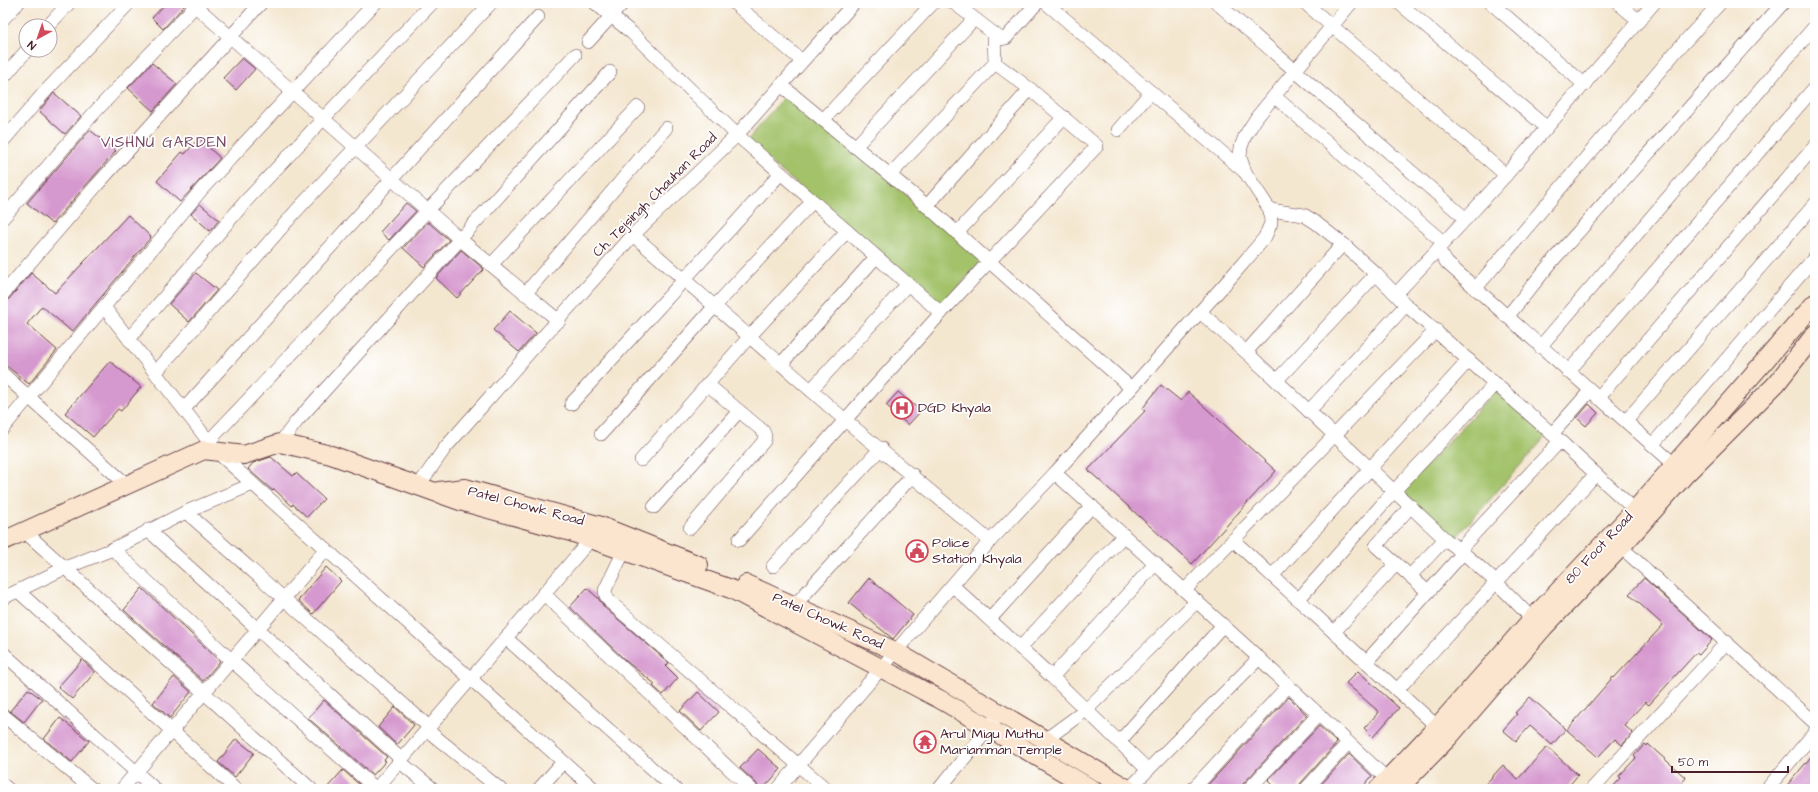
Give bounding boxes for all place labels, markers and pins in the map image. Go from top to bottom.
hospital icon: DGD Khyala [889,395,915,421]
place label: DGD Khyala [918,398,991,418]
place label: Police Station Khyala [932,533,1022,569]
public building icon: Police Station Khyala [904,538,930,564]
place label: Arul Migu Muthu Mariamman Temple [940,724,1062,760]
temple icon: Arul Migu Muthu Mariamman Temple [912,729,938,755]

